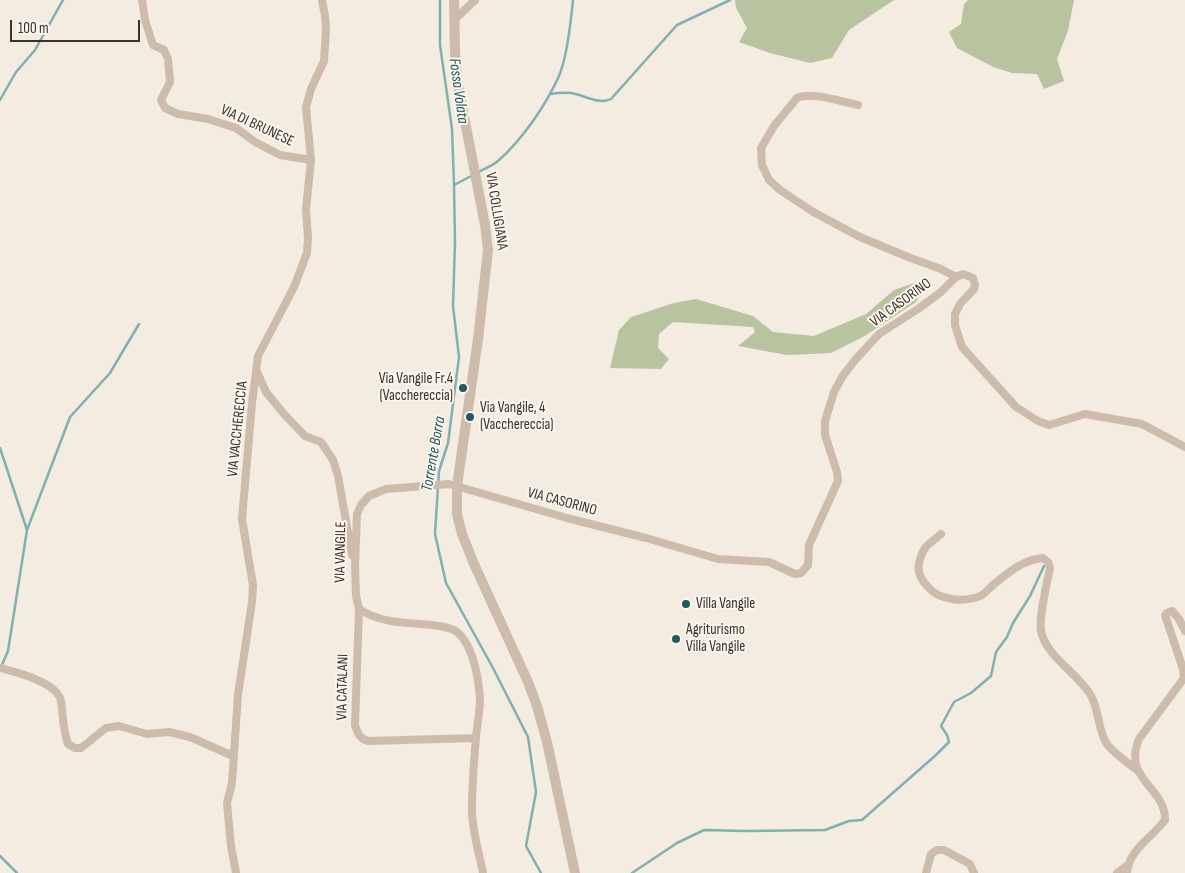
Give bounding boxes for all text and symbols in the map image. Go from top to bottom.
scale bar [12,10,142,42]
text: 100 m [18,19,49,38]
water label: Fosso Volata [444,57,472,125]
street label: VIA DI BRUNESE [218,101,296,151]
street label: VIA COLLIGIANA [481,171,511,251]
street label: VIA CASORINO [867,275,935,331]
place label: Via Vangile Fr.4 (Vacchereccia) [379,370,453,405]
street label: VIA VACCHERECCIA [224,380,252,478]
marker: Via Vangile Fr.4 (Vacchereccia) [457,382,469,394]
place label: Via Vangile, 4 (Vacchereccia) [480,399,554,434]
marker: Via Vangile, 4 (Vacchereccia) [464,411,476,423]
water label: Torrente Borra [418,415,450,493]
street label: VIA CASORINO [525,484,599,520]
street label: VIA VANGILE [331,521,351,583]
place label: Villa Vangile [696,595,755,613]
marker: Villa Vangile [680,598,692,610]
place label: Agriturismo Villa Vangile [686,621,745,656]
marker: Agriturismo Villa Vangile [670,633,682,645]
street label: VIA CATALANI [333,654,353,720]

